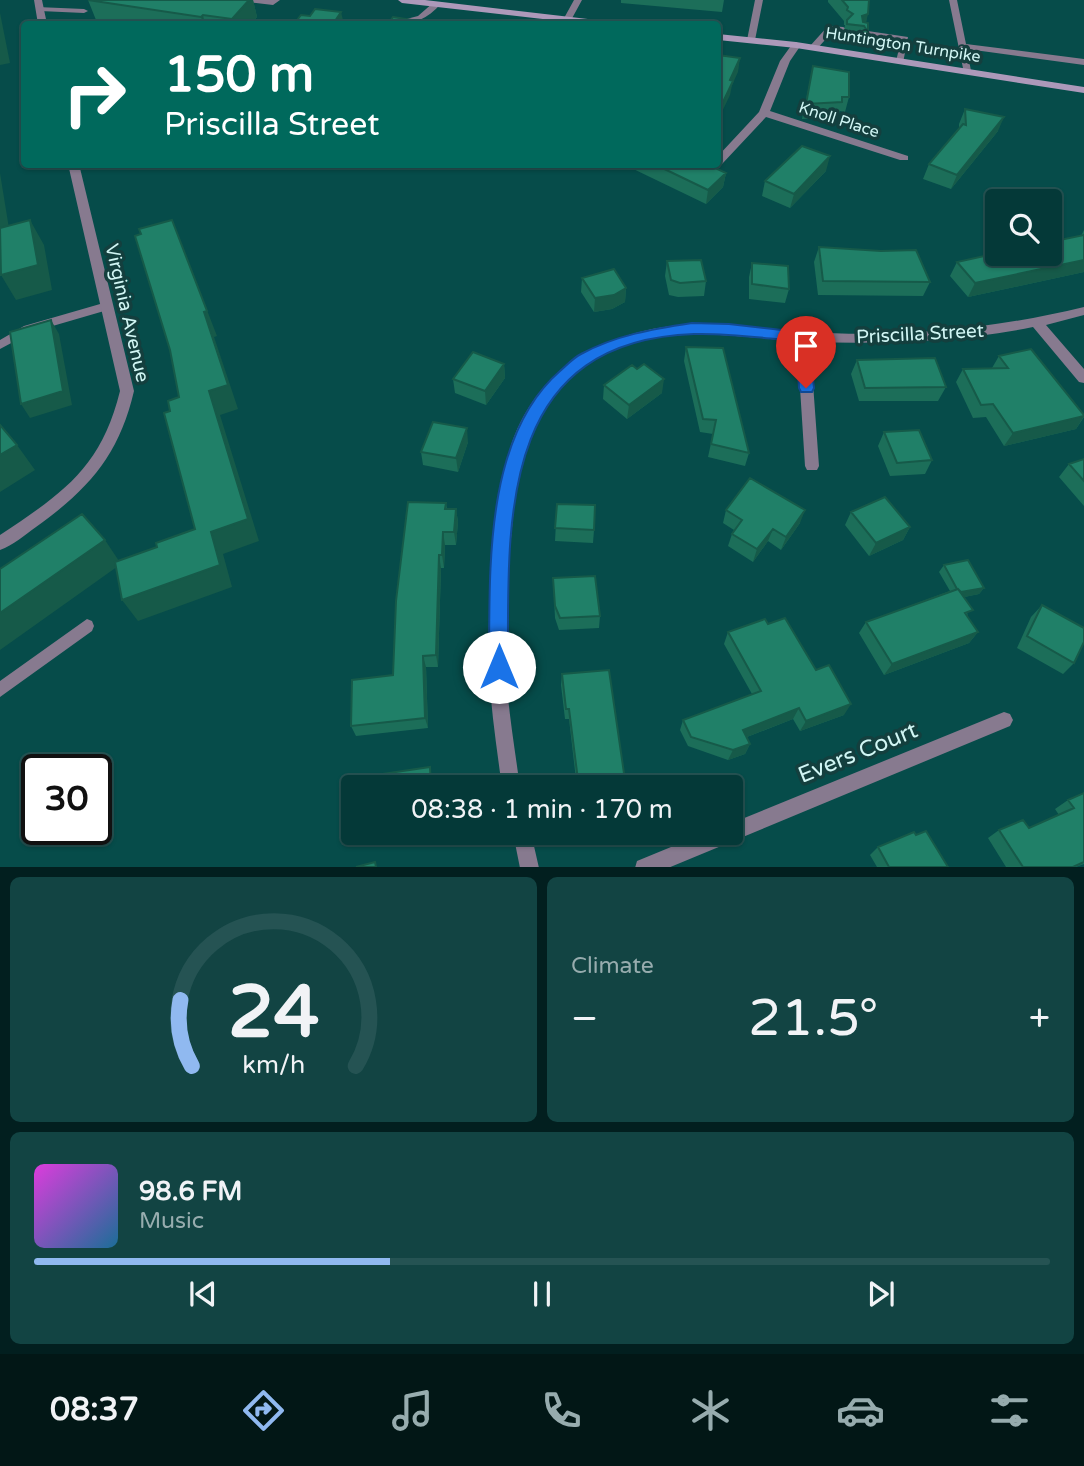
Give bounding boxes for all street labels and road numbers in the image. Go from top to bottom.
street label: Huntington Turnpike [824,23,982,67]
street label: Knoll Place [796,98,882,142]
street label: Virginia Avenue [100,242,154,384]
street label: Priscilla Street [856,320,984,348]
street label: Evers Court [794,716,922,790]

